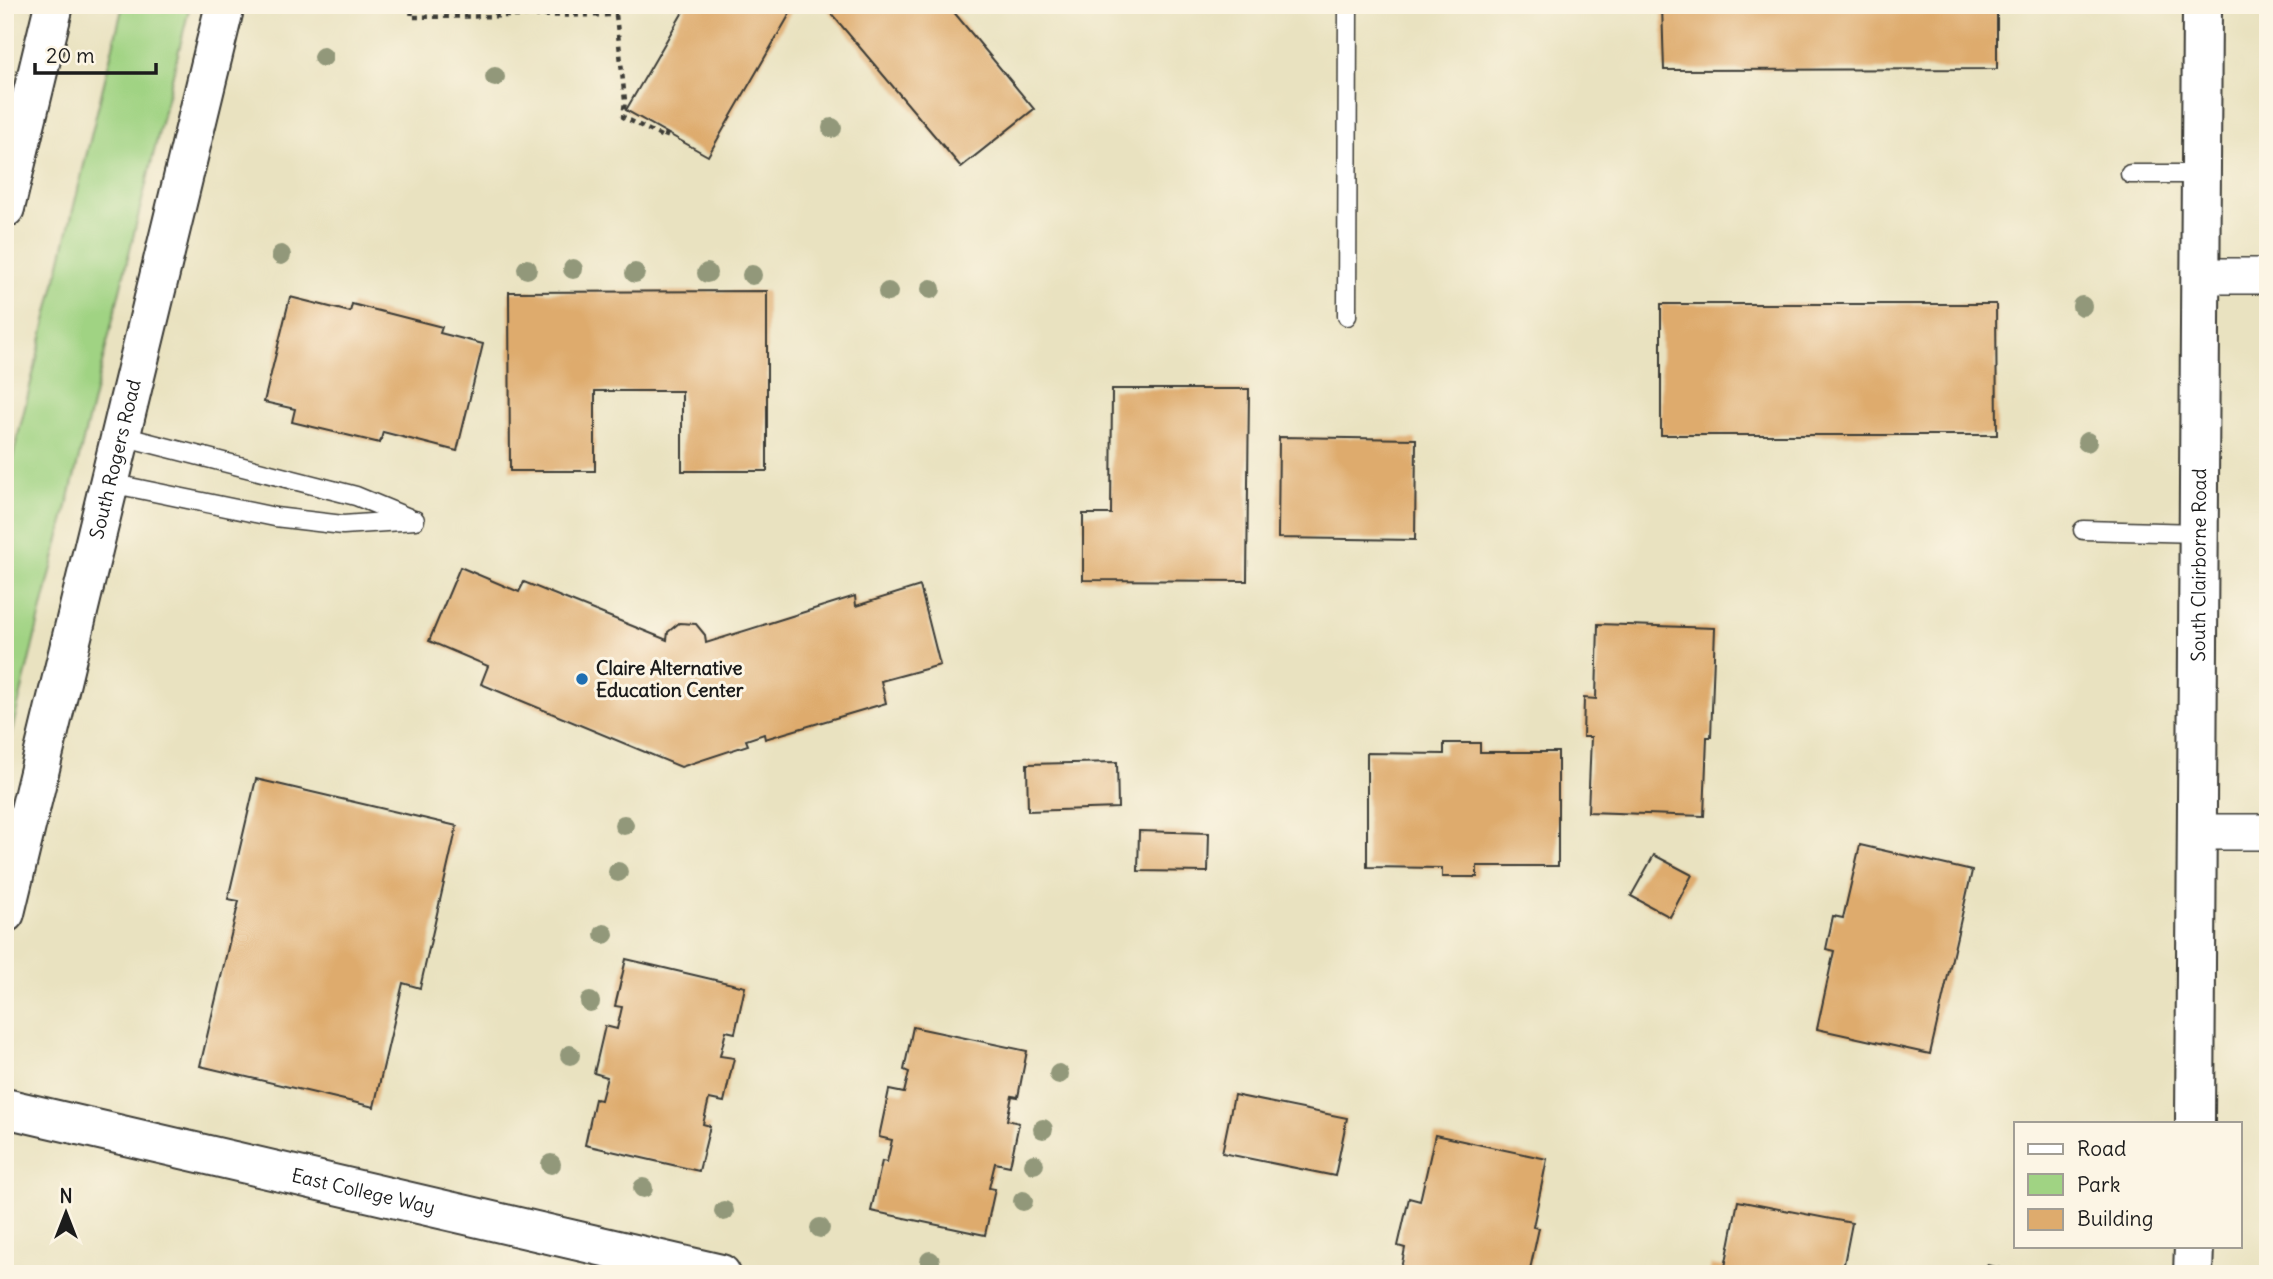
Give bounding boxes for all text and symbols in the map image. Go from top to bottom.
scale bar [35,32,156,76]
text: 20 m [46,42,95,69]
street label: South Rogers Road [84,377,146,541]
street label: South Clairborne Road [2186,468,2211,662]
place label: Claire Alternative Education Center [596,656,744,702]
marker: Claire Alternative Education Center [574,671,590,687]
legend [2014,1122,2242,1248]
text: Road [2077,1135,2126,1162]
street label: East College Way [289,1163,438,1219]
text: Park [2077,1171,2120,1198]
north arrow [32,1178,102,1248]
text: N [59,1184,73,1208]
text: Building [2077,1205,2153,1232]

